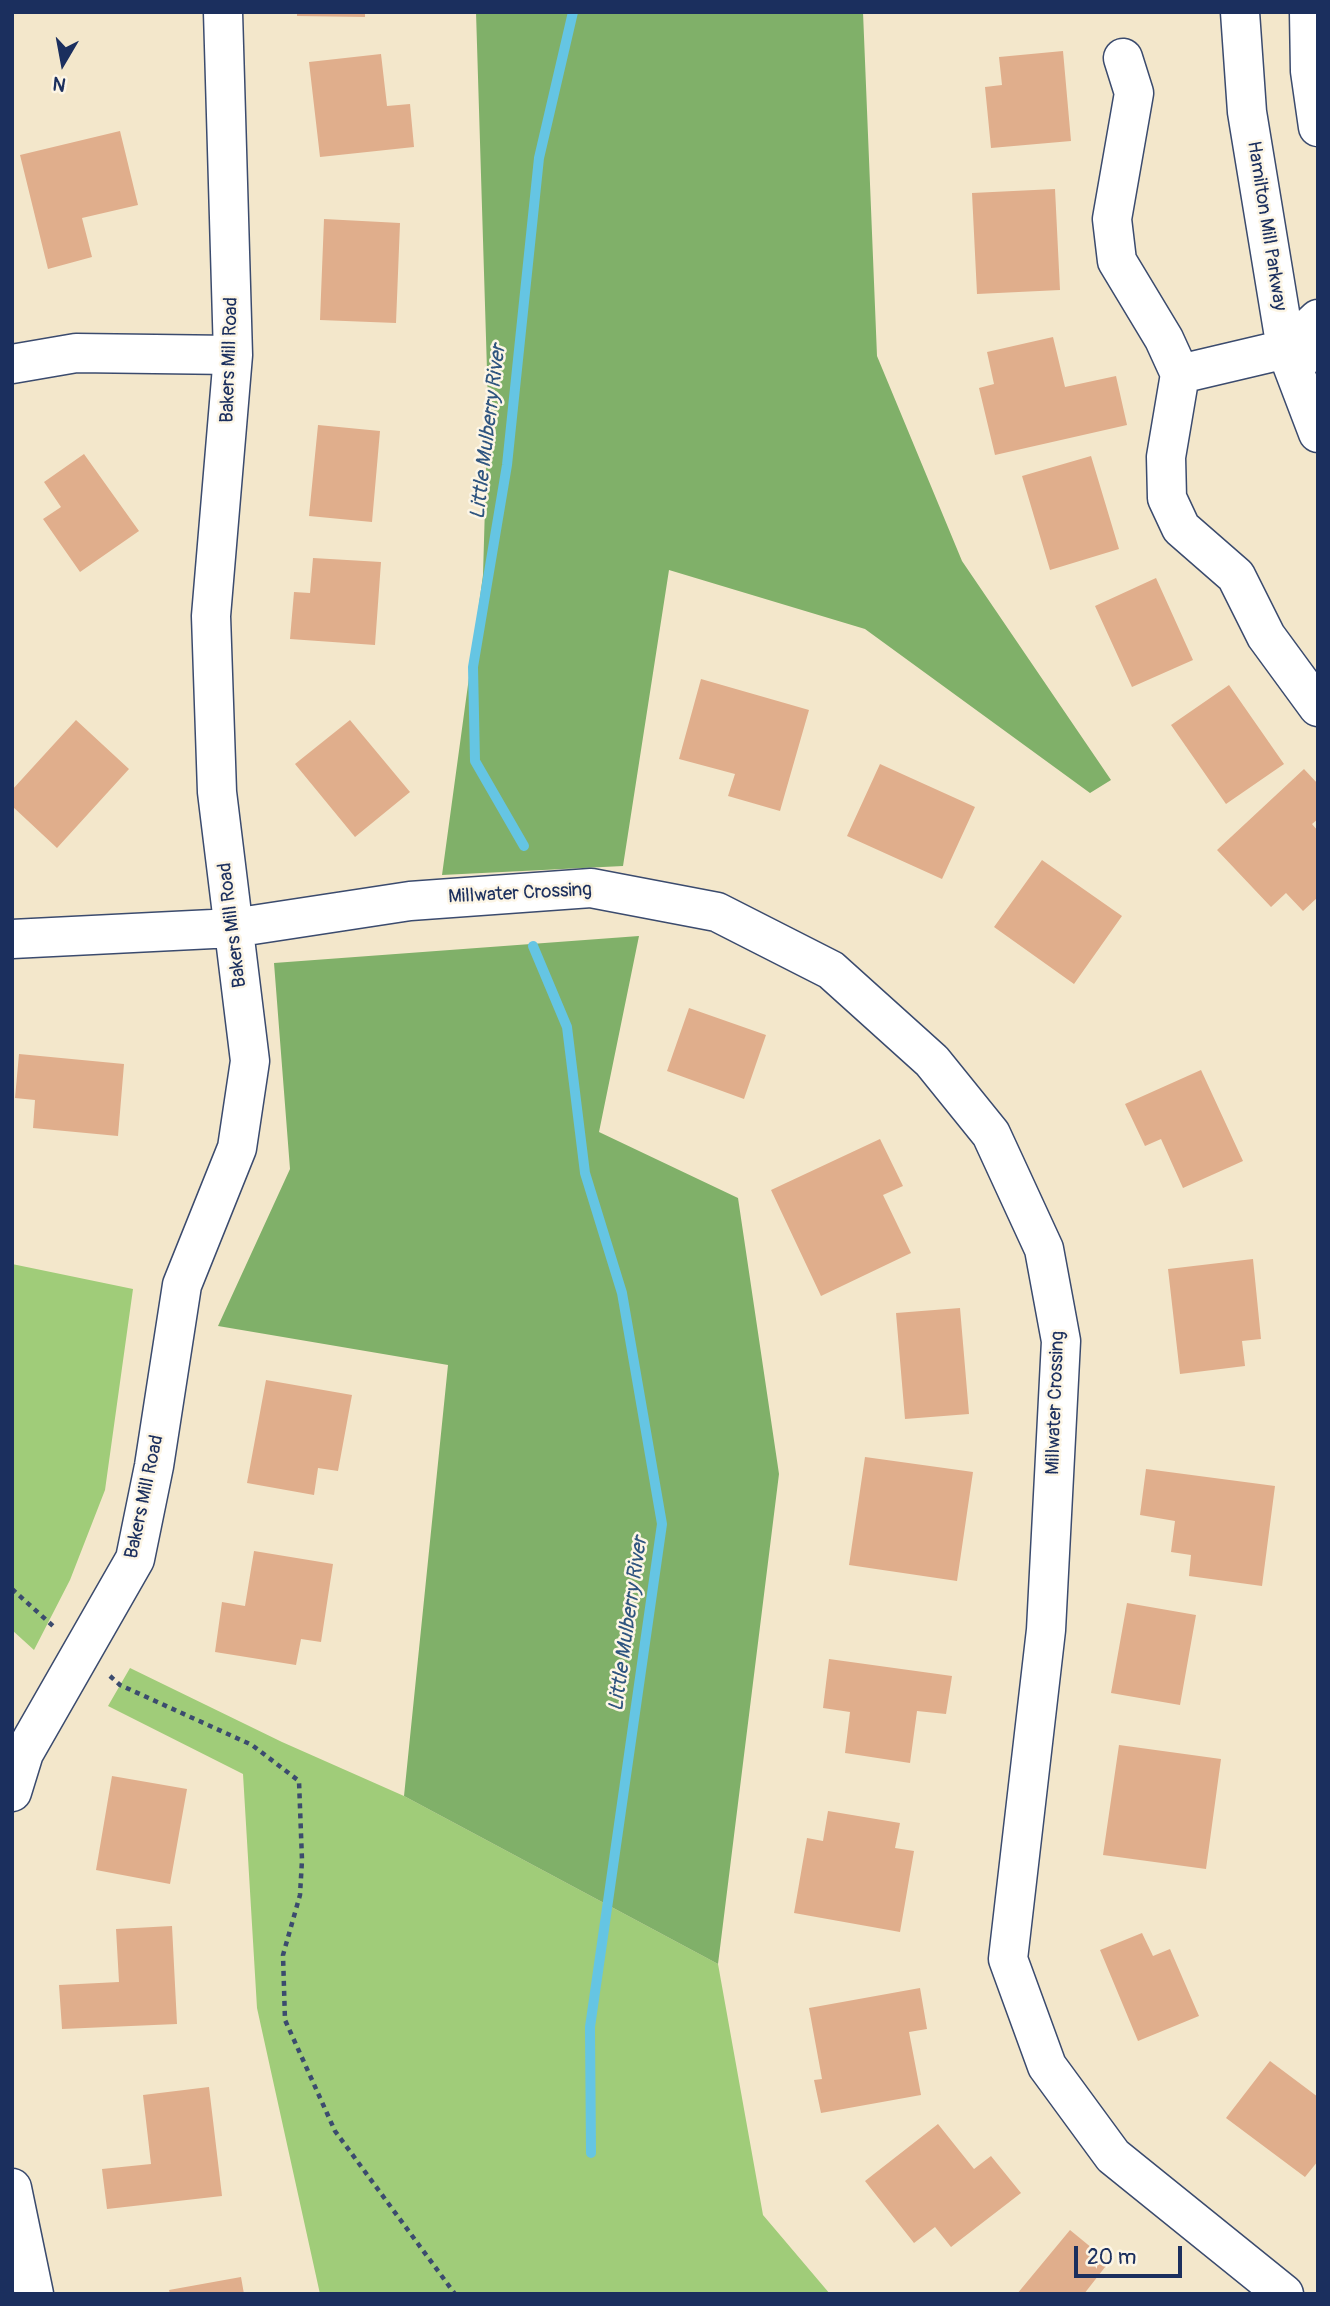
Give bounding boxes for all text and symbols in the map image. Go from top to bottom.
north arrow [28,28,98,98]
text: N [51,71,68,97]
street label: Hamilton Mill Parkway [1241,140,1291,312]
street label: Bakers Mill Road [216,297,244,423]
water label: Little Mulberry River [466,343,512,521]
street label: Bakers Mill Road [214,861,252,989]
street label: Millwater Crossing [448,879,592,909]
street label: Millwater Crossing [1042,1331,1070,1475]
street label: Bakers Mill Road [121,1433,169,1561]
water label: Little Mulberry River [604,1535,654,1713]
scale bar [1078,2232,1186,2276]
text: 20 m [1087,2244,1136,2271]

